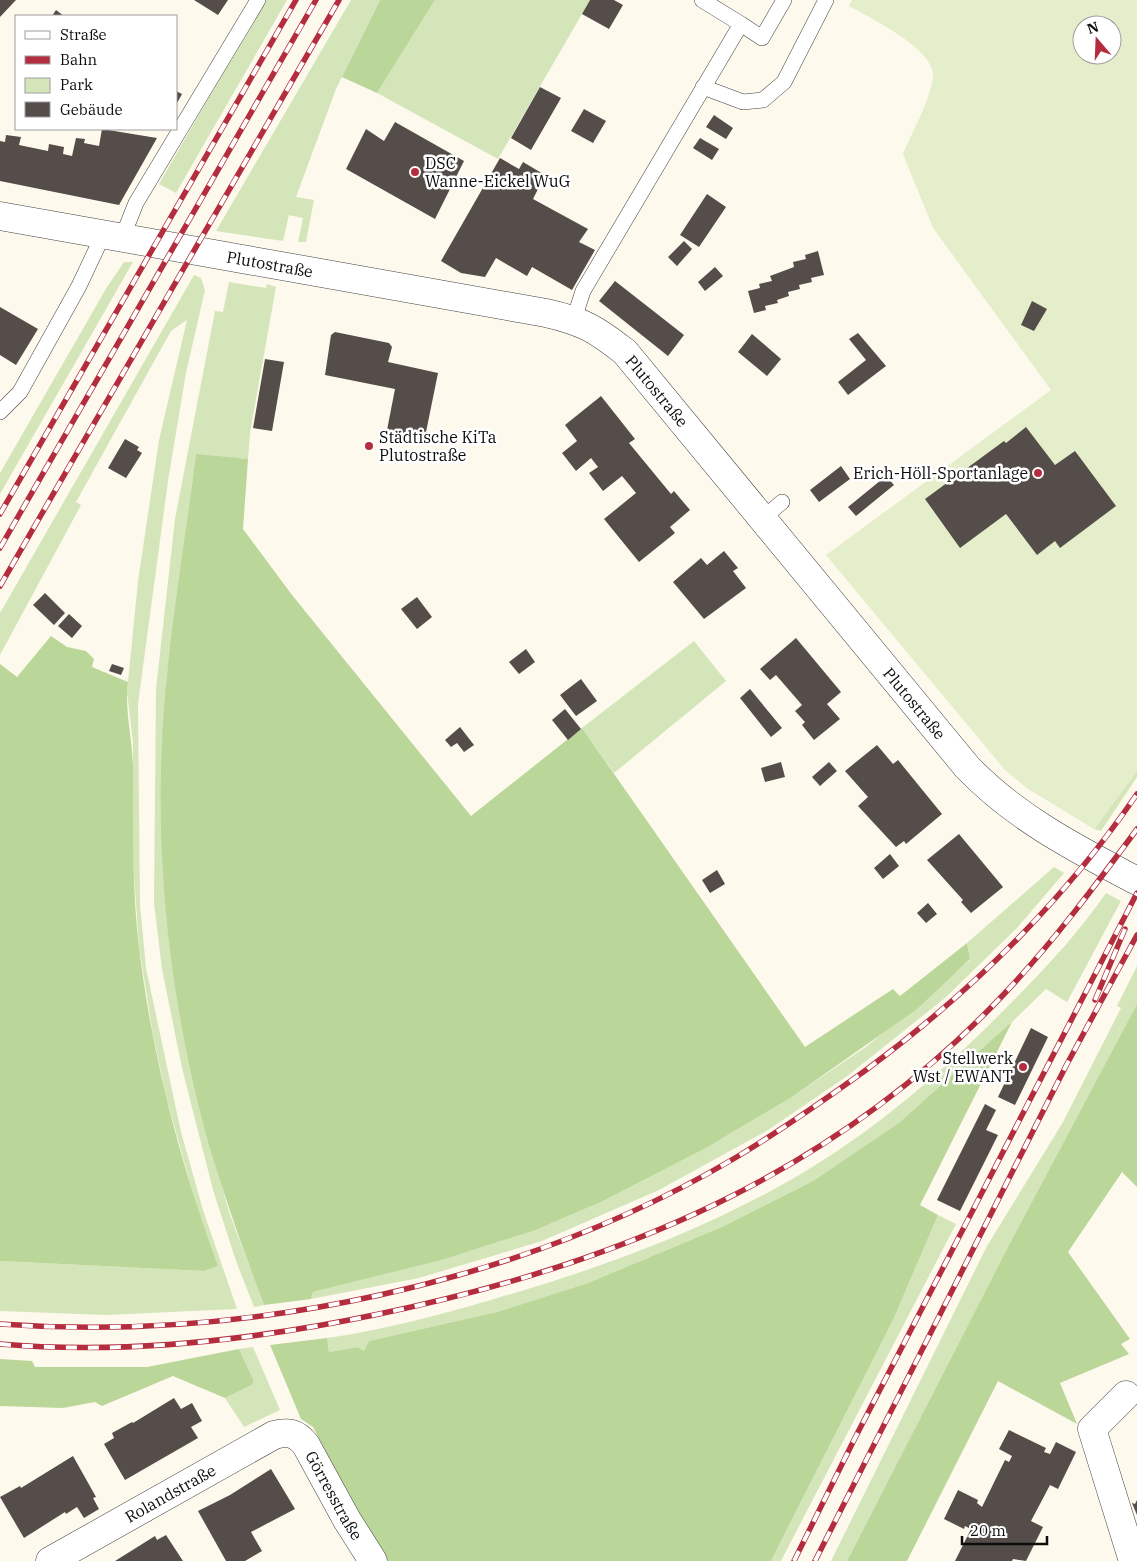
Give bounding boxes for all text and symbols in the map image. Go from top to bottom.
legend [15,15,178,130]
north arrow [1072,15,1122,65]
text: N [1085,17,1101,38]
text: Straße [60,25,107,44]
text: Bahn [60,50,98,69]
text: Park [60,75,93,94]
text: Gebäude [60,100,123,119]
place label: DSC Wanne-Eickel WuG [425,153,570,191]
marker: DSC Wanne-Eickel WuG [409,166,421,178]
street label: Plutostraße [225,246,315,281]
street label: Plutostraße [621,351,693,431]
place label: Städtische KiTa Plutostraße [379,427,497,465]
marker: Städtische KiTa Plutostraße [363,440,375,452]
place label: Erich-Höll-Sportanlage [853,463,1028,483]
marker: Erich-Höll-Sportanlage [1032,467,1044,479]
street label: Plutostraße [879,663,950,743]
place label: Stellwerk Wst / EWANT [913,1048,1014,1086]
marker: Stellwerk Wst / EWANT [1017,1061,1029,1073]
street label: Görresstraße [301,1447,367,1544]
street label: Rolandstraße [121,1460,219,1527]
scale bar [962,1514,1047,1546]
text: 20 m [970,1521,1006,1540]

